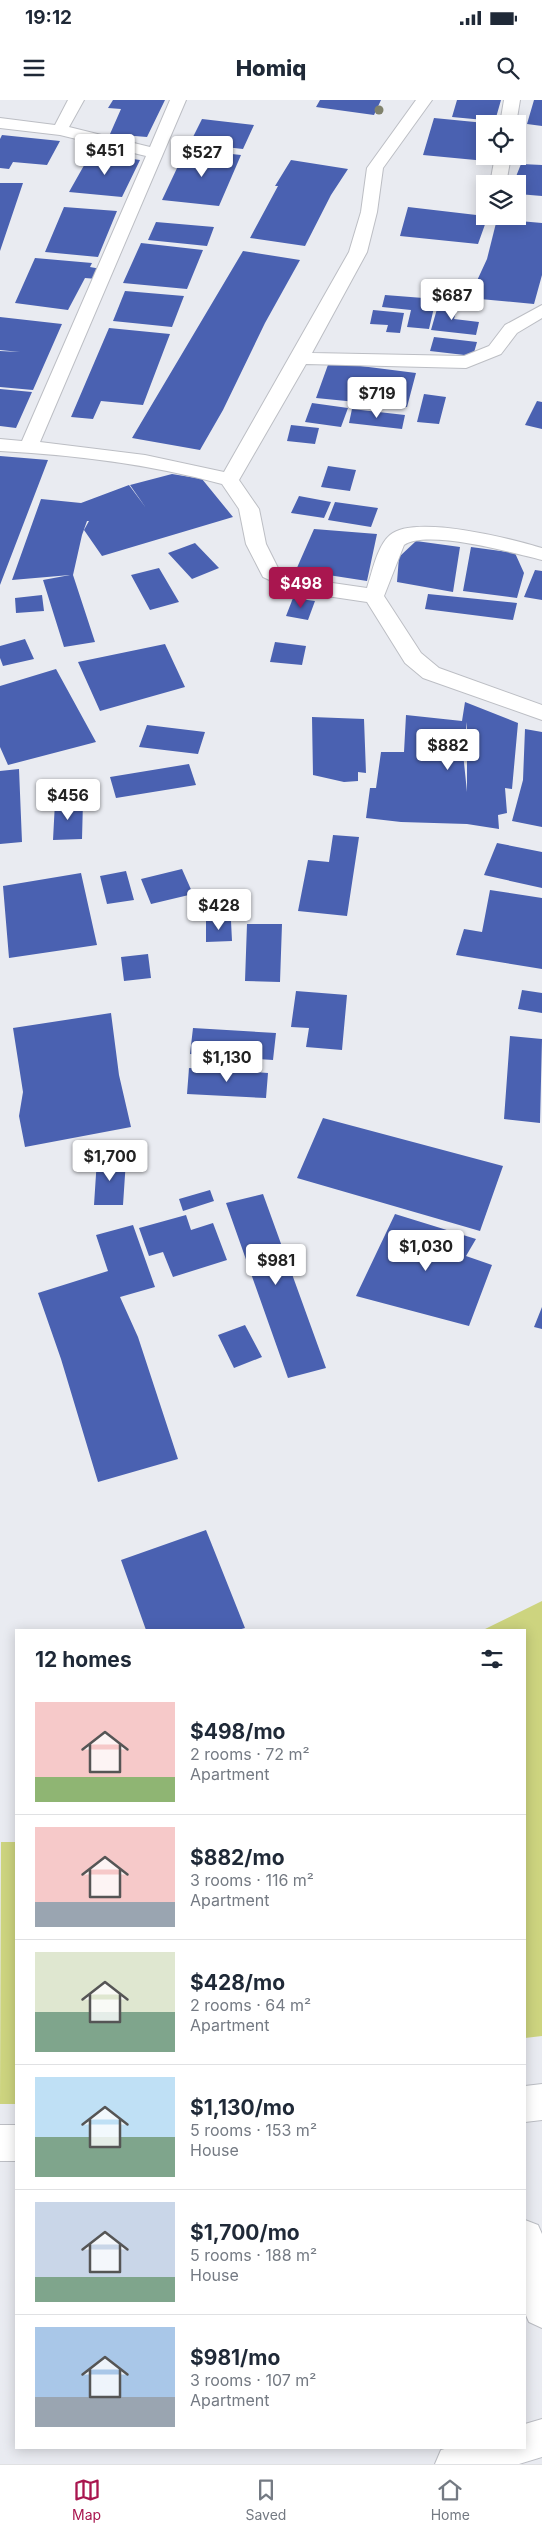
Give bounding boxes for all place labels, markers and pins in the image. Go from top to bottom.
pin: $451 [75,134,135,176]
pin: $527 [172,136,232,178]
pin: $687 [422,278,482,321]
pin: $719 [347,376,407,419]
pin: $498 [271,566,331,609]
pin: $882 [418,728,478,771]
pin: $456 [38,778,98,821]
pin: $428 [189,888,249,931]
pin: $1,130 [186,1040,268,1083]
pin: $1,700 [69,1140,151,1182]
pin: $1,030 [385,1230,467,1272]
pin: $981 [246,1244,306,1286]

